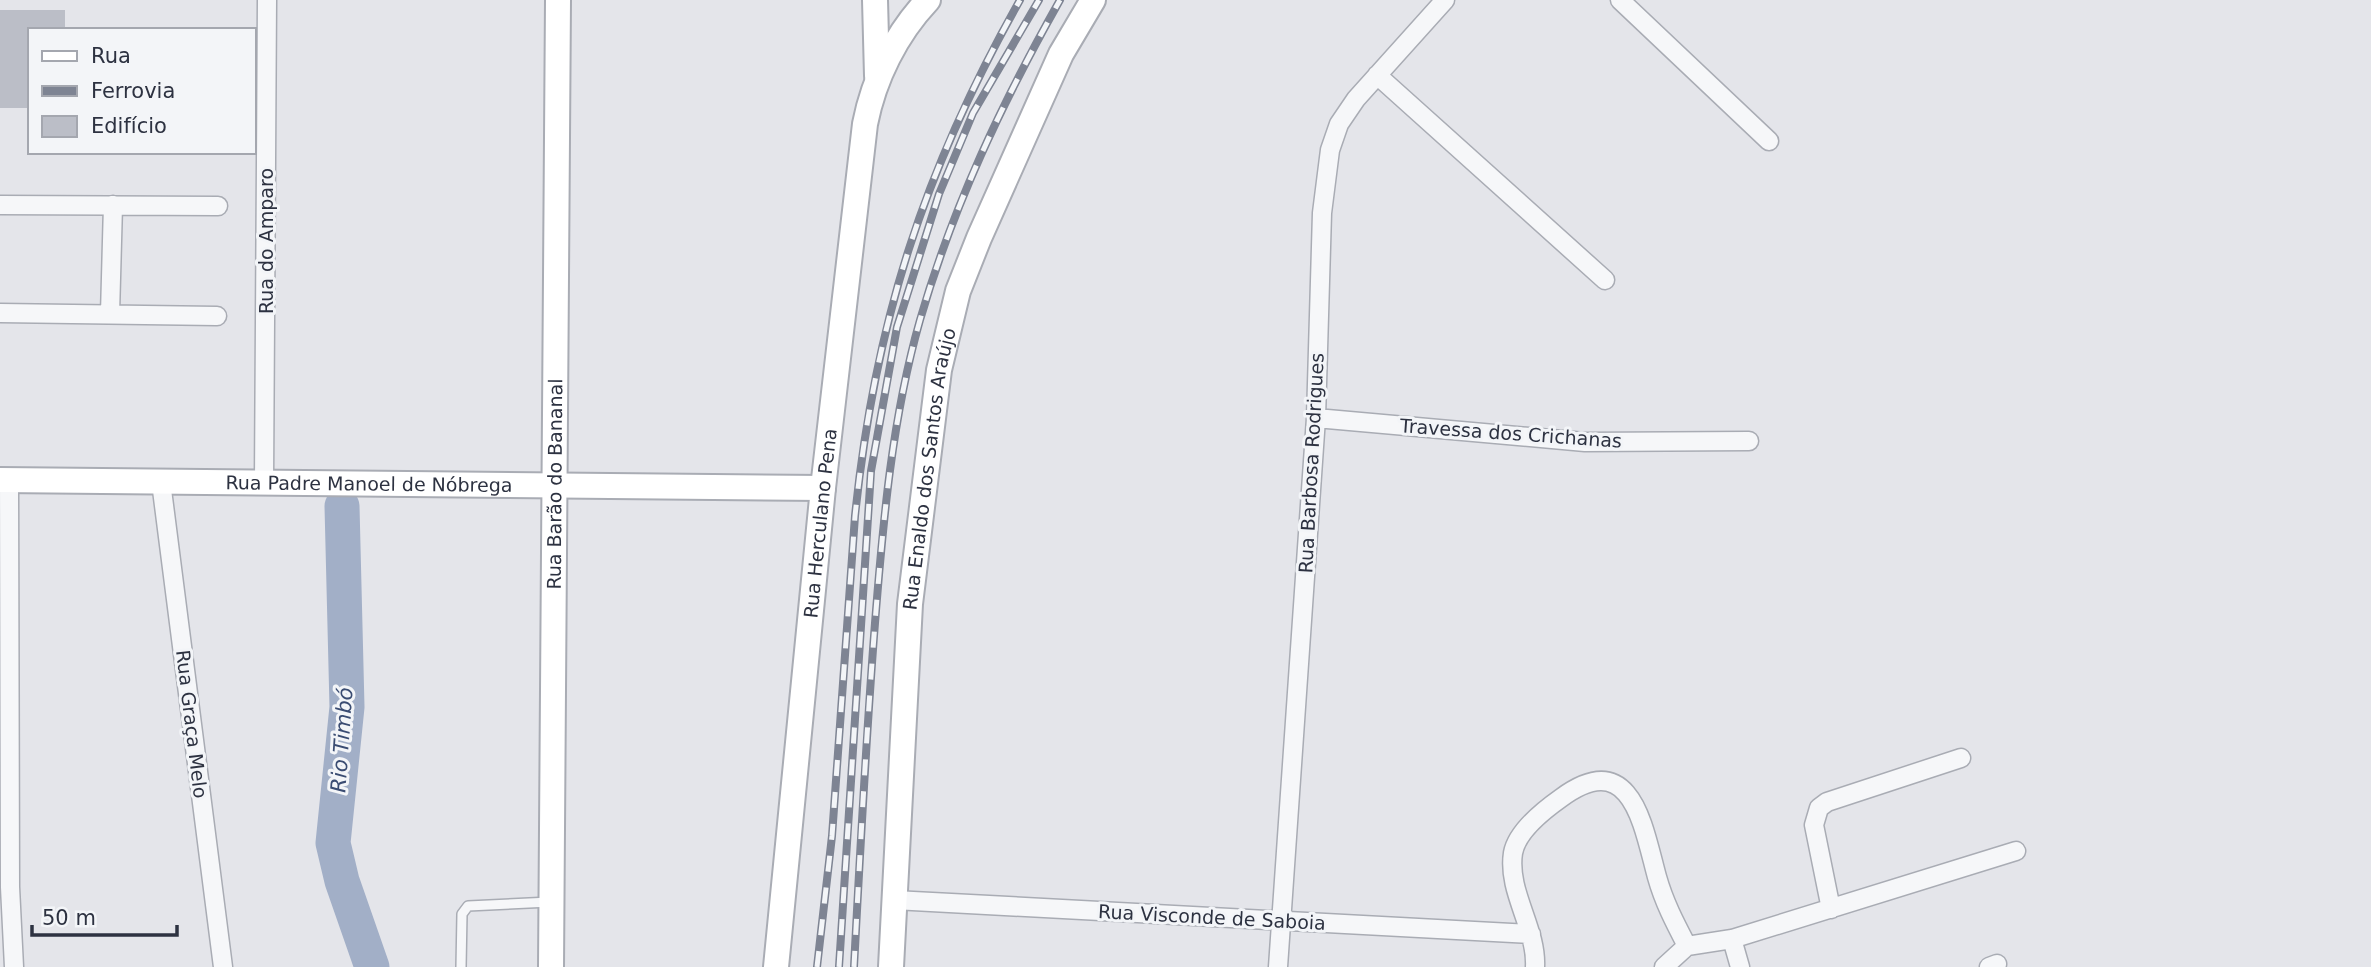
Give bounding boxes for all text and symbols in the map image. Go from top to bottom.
legend [28,28,256,154]
text: Rua [91,44,131,68]
text: Ferrovia [91,79,175,103]
text: Edifício [91,114,167,138]
street label: Rua do Amparo [255,168,277,314]
street label: Rua Enaldo dos Santos Araújo [898,326,960,611]
street label: Rua Barbosa Rodrigues [1294,352,1328,574]
street label: Rua Barão do Bananal [543,378,566,590]
street label: Travessa dos Crichanas [1398,414,1623,452]
street label: Rua Herculano Pena [799,427,841,619]
street label: Rua Padre Manoel de Nóbrega [225,471,513,496]
street label: Rua Graça Melo [172,649,212,799]
water label: Rio Timbó [326,687,358,793]
scale bar [32,894,177,938]
street label: Rua Visconde de Saboia [1098,900,1326,934]
text: 50 m [42,906,96,930]

